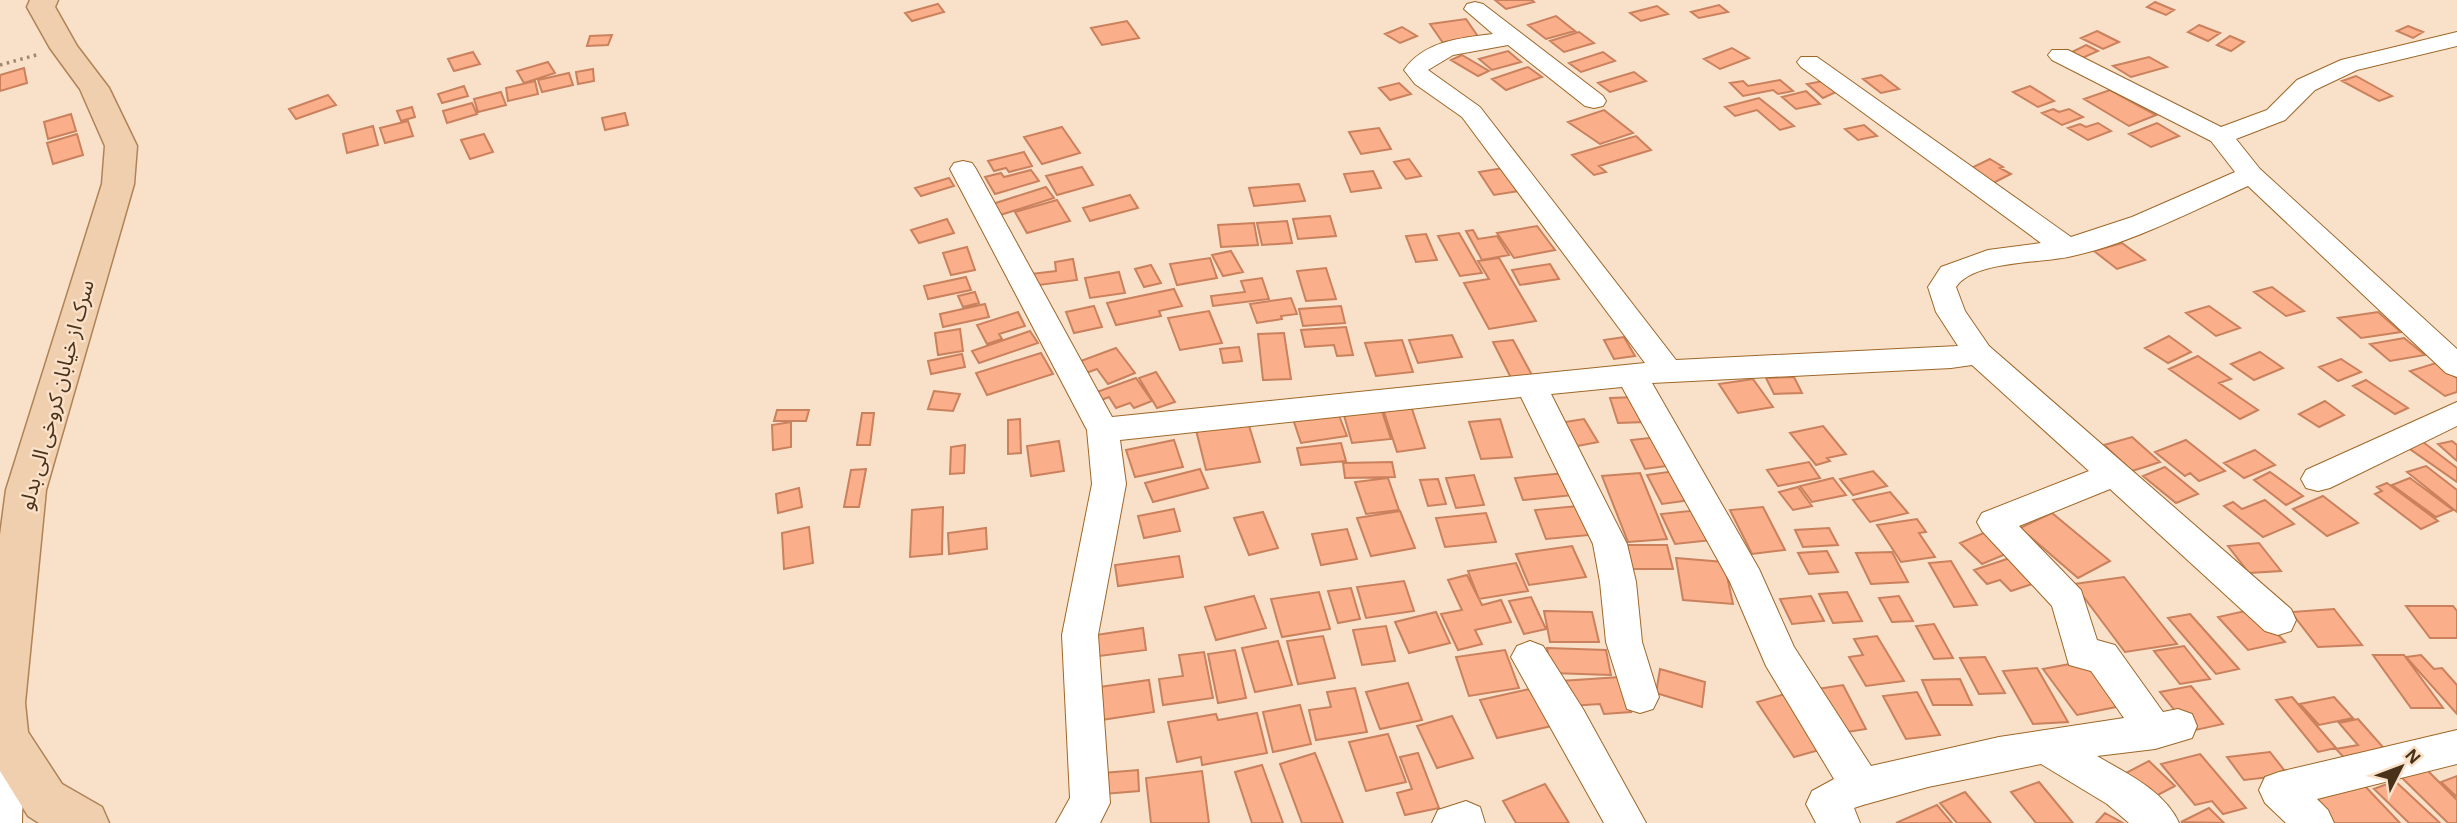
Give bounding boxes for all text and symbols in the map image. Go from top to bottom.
street label: سرک از خیابان کروخی الی بدلو [16,278,99,513]
north arrow [2366,732,2436,802]
text: N [2401,745,2424,768]

